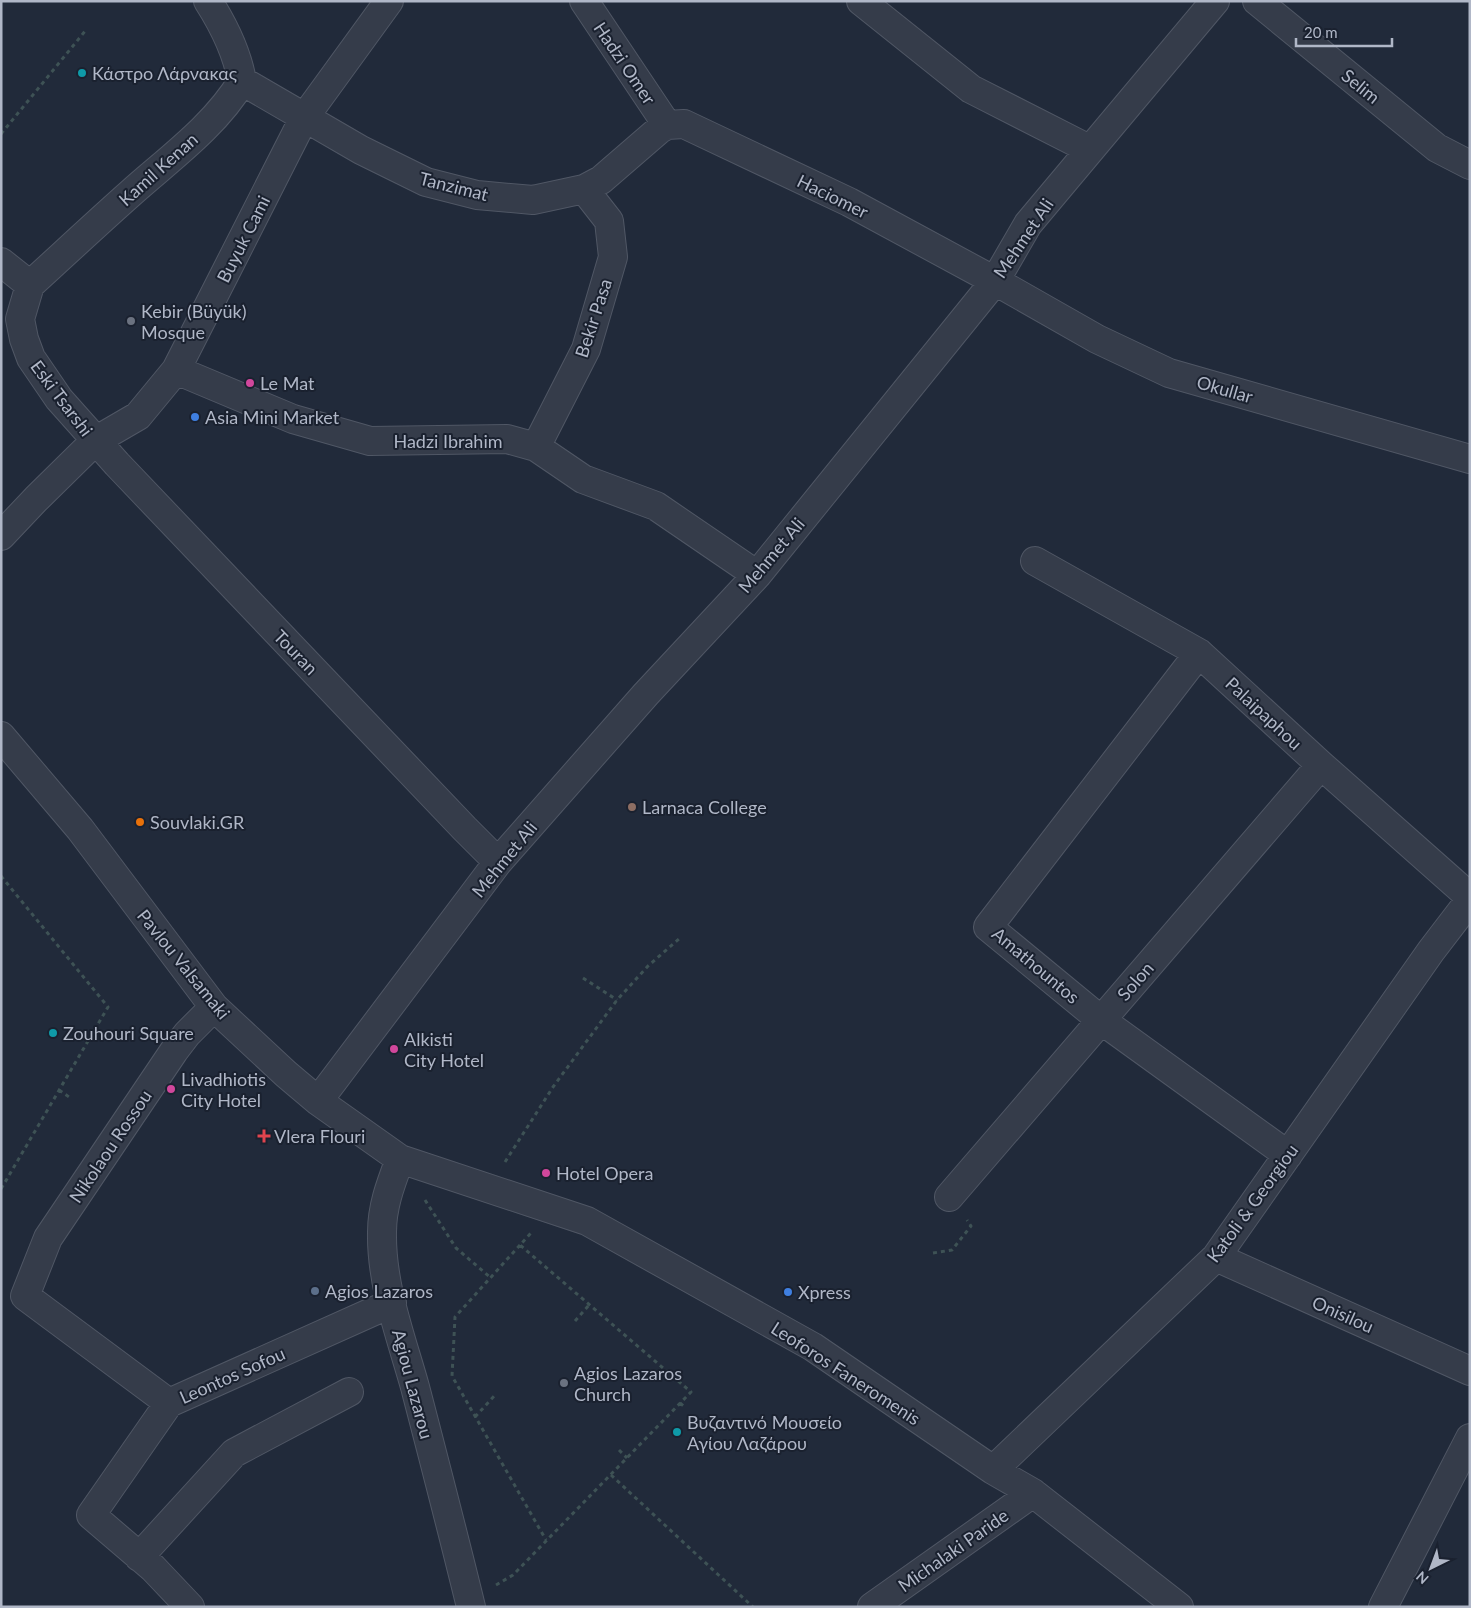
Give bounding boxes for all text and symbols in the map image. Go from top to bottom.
scale bar [1296,15,1392,47]
street label: Hadzi Omer [589,18,661,109]
text: 20 m [1304,23,1338,41]
place label: Κάστρο Λάρνακας [92,62,238,84]
street label: Selim [1338,64,1384,108]
marker: Κάστρο Λάρνακας [76,67,88,79]
street label: Kamil Kenan [114,128,202,210]
street label: Tanzimat [417,167,491,205]
street label: Haciomer [794,169,873,223]
street label: Buyuk Cami [212,192,274,286]
street label: Mehmet Ali [988,194,1058,282]
street label: Bekir Pasa [570,276,616,360]
place label: Kebir (Büyük) Mosque [141,300,246,343]
marker: Kebir (Büyük) Mosque [125,315,137,327]
street label: Eski Tsarshi [26,356,98,440]
street label: Okullar [1194,371,1256,408]
place label: Le Mat [260,372,315,394]
marker: Le Mat [244,377,256,389]
place label: Asia Mini Market [205,406,340,428]
marker: Asia Mini Market [189,411,201,423]
street label: Hadzi Ibrahim [393,430,503,452]
street label: Mehmet Ali [733,513,809,597]
street label: Touran [269,625,323,679]
street label: Palaipaphou [1221,672,1307,754]
place label: Larnaca College [642,796,767,818]
marker: Larnaca College [626,801,638,813]
place label: Souvlaki.GR [150,811,245,833]
marker: Souvlaki.GR [134,816,146,828]
street label: Mehmet Ali [467,817,541,901]
street label: Pavlou Valsamaki [133,905,235,1023]
street label: Amathountos [988,922,1084,1008]
street label: Solon [1112,957,1158,1005]
place label: Zouhouri Square [63,1022,194,1044]
marker: Zouhouri Square [47,1027,59,1039]
place label: Alkisti City Hotel [404,1028,484,1071]
marker: Alkisti City Hotel [388,1043,400,1055]
place label: Livadhiotis City Hotel [181,1068,266,1111]
marker: Livadhiotis City Hotel [165,1083,177,1095]
street label: Nikolaou Rossou [64,1085,156,1207]
place label: Vlera Flouri [274,1125,365,1147]
marker: Vlera Flouri [258,1130,270,1142]
street label: Katoli & Georgiou [1202,1140,1302,1266]
place label: Hotel Opera [556,1162,653,1184]
marker: Hotel Opera [540,1167,552,1179]
place label: Agios Lazaros [325,1280,433,1302]
place label: Xpress [798,1281,851,1303]
marker: Agios Lazaros [309,1285,321,1297]
marker: Xpress [782,1286,794,1298]
street label: Onisilou [1309,1291,1377,1337]
street label: Leoforos Faneromenis [767,1317,925,1430]
street label: Agiou Lazarou [388,1327,438,1441]
street label: Leontos Sofou [176,1342,288,1408]
place label: Agios Lazaros Church [574,1362,682,1405]
marker: Agios Lazaros Church [558,1377,570,1389]
place label: Βυζαντινό Μουσείο Αγίου Λαζάρου [687,1411,842,1454]
marker: Βυζαντινό Μουσείο Αγίου Λαζάρου [671,1426,683,1438]
street label: Michalaki Paride [894,1504,1012,1596]
north arrow [1406,1543,1456,1593]
text: N [1412,1568,1432,1588]

